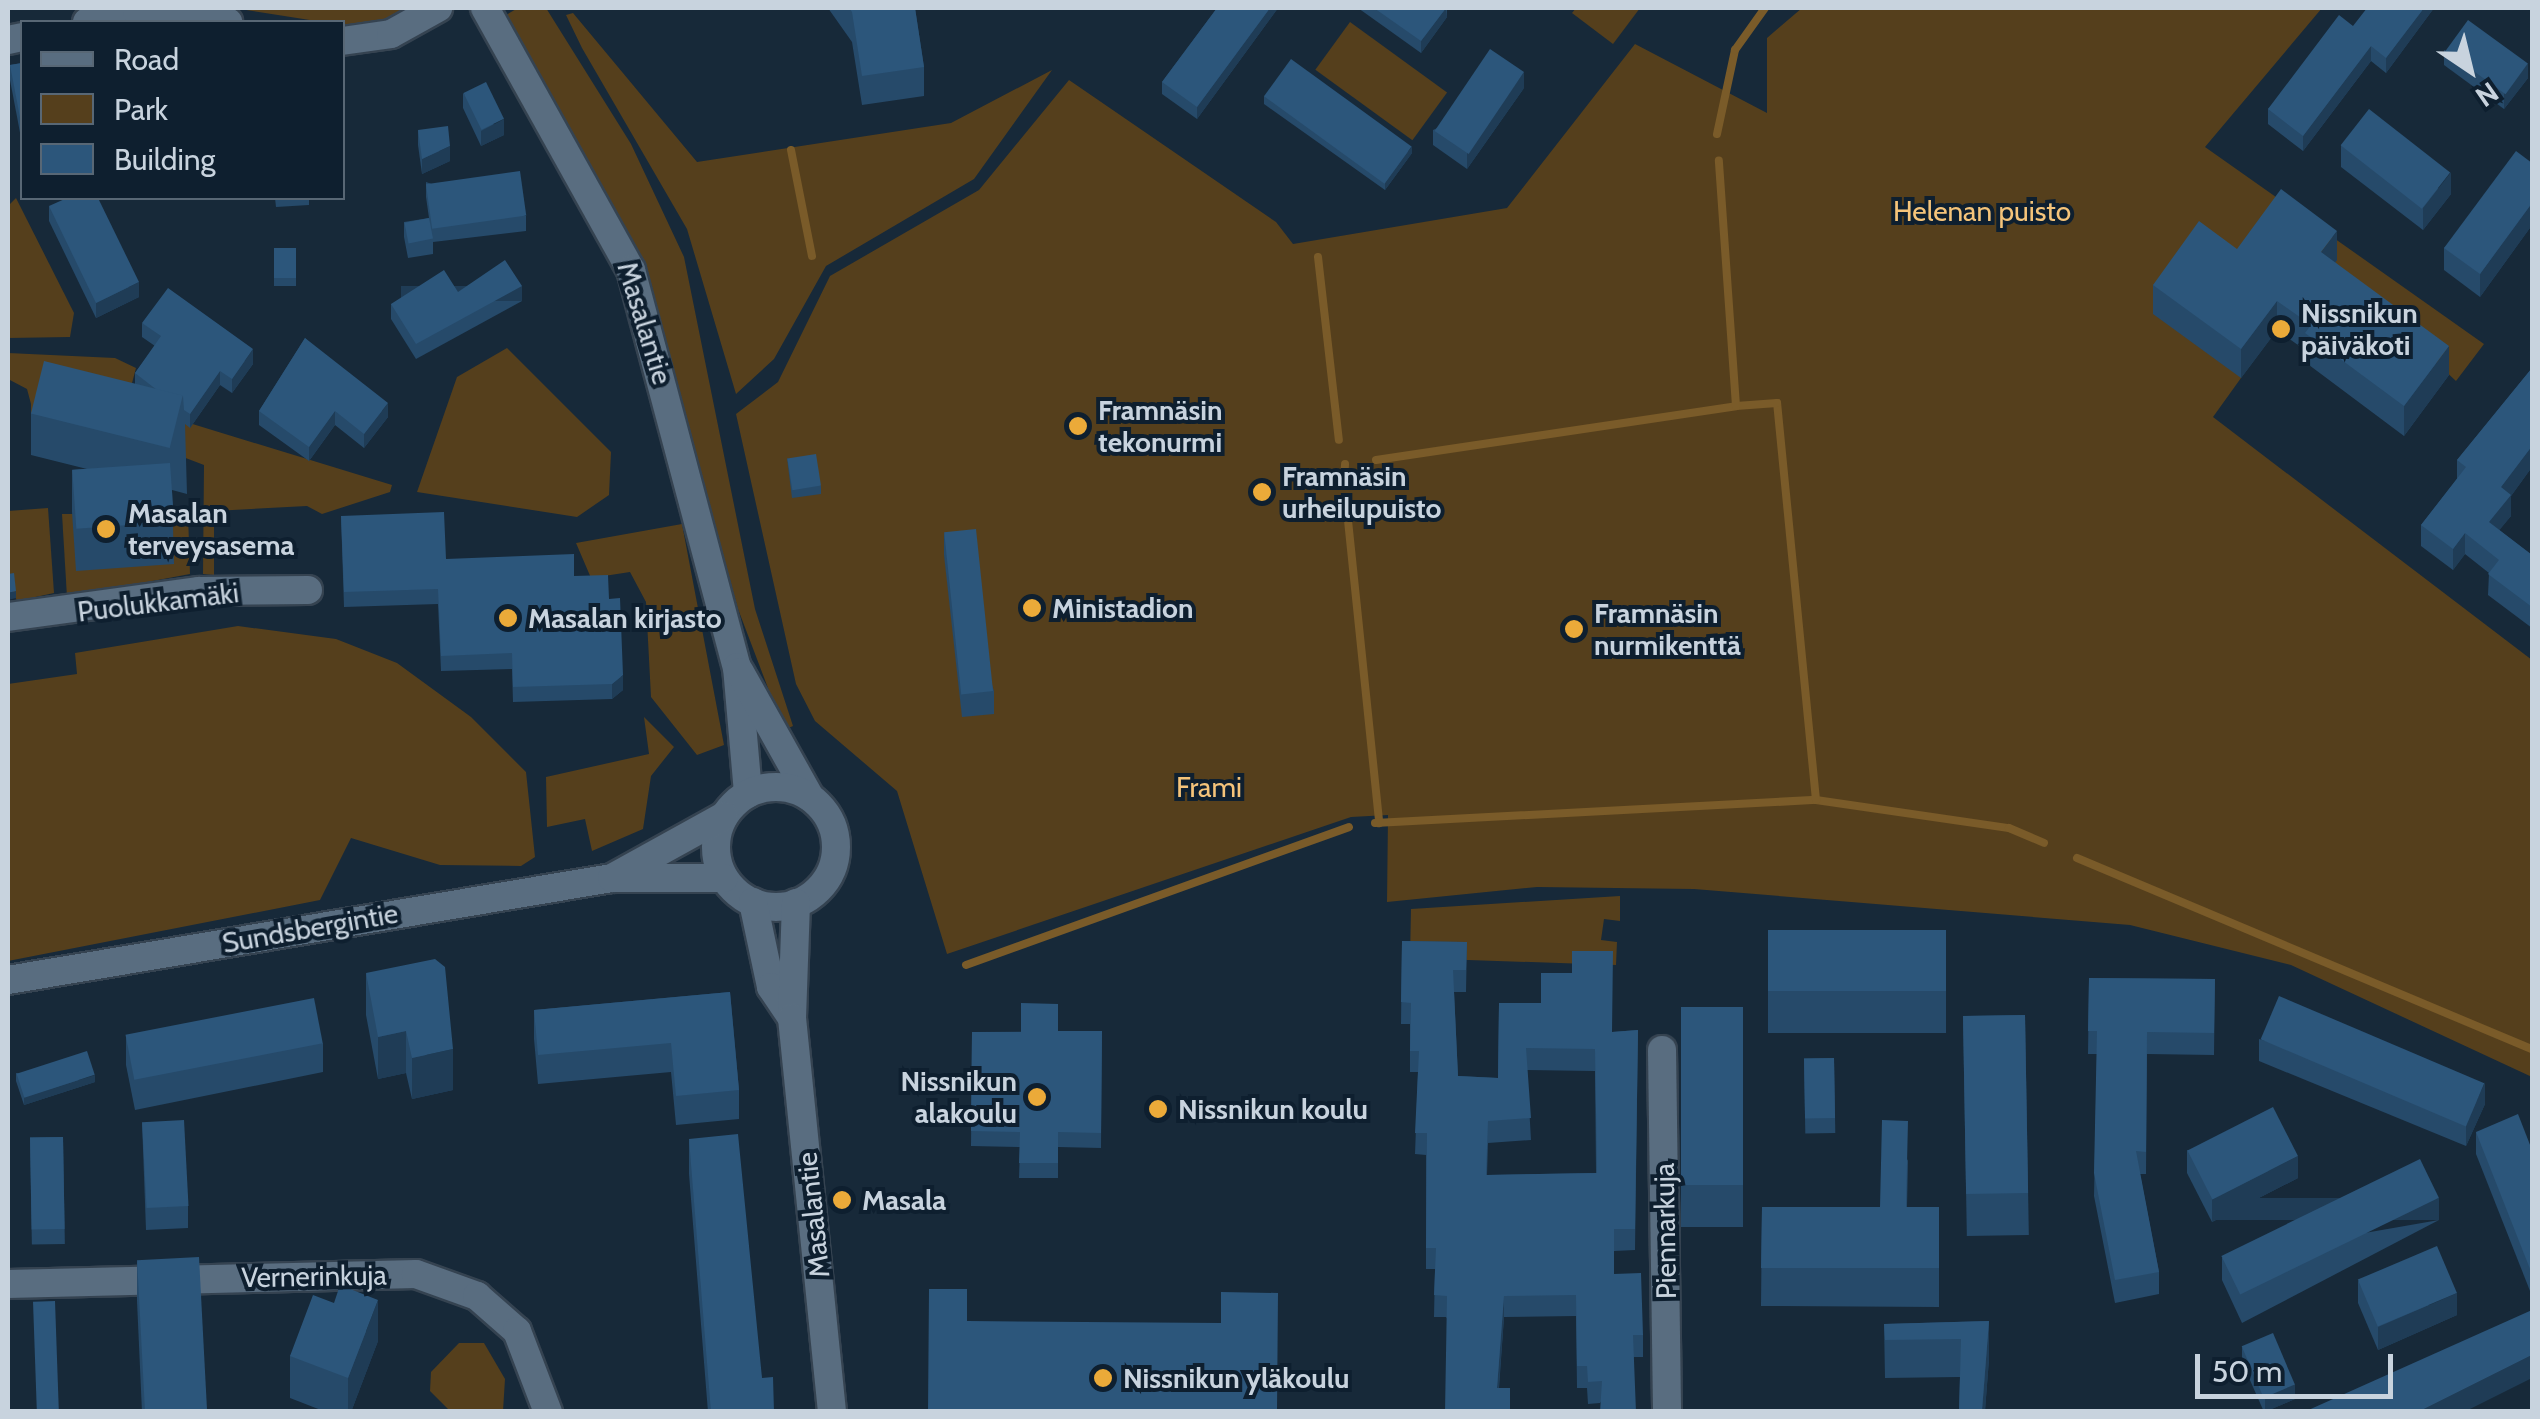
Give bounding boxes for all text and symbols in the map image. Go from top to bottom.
legend [20,20,345,200]
north arrow [2420,20,2520,120]
text: Road [114,41,179,78]
text: N [2469,75,2505,114]
text: Park [114,91,168,128]
text: Building [114,141,216,178]
park label: Helenan puisto [1893,194,2071,228]
street label: Masalantie [610,258,680,388]
place label: Nissnikun päiväkoti [2301,296,2418,362]
marker: Nissnikun päiväkoti [2270,318,2292,340]
place label: Framnäsin tekonurmi [1098,393,1222,459]
marker: Framnäsin tekonurmi [1067,415,1089,437]
place label: Framnäsin urheilupuisto [1282,459,1442,525]
marker: Framnäsin urheilupuisto [1251,481,1273,503]
place label: Masalan terveysasema [128,496,294,562]
marker: Masalan terveysasema [93,516,119,542]
street label: Puolukkamäki [76,575,240,629]
place label: Ministadion [1052,591,1193,625]
place label: Framnäsin nurmikenttä [1594,596,1741,662]
marker: Ministadion [1021,597,1043,619]
place label: Masalan kirjasto [528,601,722,635]
marker: Masalan kirjasto [497,607,519,629]
marker: Framnäsin nurmikenttä [1563,618,1585,640]
park label: Frami [1176,770,1242,804]
street label: Sundsbergintie [220,896,400,960]
place label: Nissnikun alakoulu [900,1064,1017,1130]
marker: Nissnikun alakoulu [1026,1086,1048,1108]
place label: Nissnikun koulu [1178,1092,1368,1126]
marker: Nissnikun koulu [1147,1098,1169,1120]
street label: Masalantie [790,1150,836,1280]
street label: Piennarkuja [1647,1163,1683,1299]
place label: Masala [862,1183,946,1217]
marker: Masala [831,1189,853,1211]
street label: Vernerinkuja [241,1258,387,1294]
scale bar [2200,1334,2398,1396]
text: 50 m [2212,1353,2282,1390]
place label: Nissnikun yläkoulu [1123,1361,1349,1395]
marker: Nissnikun yläkoulu [1092,1367,1114,1389]

